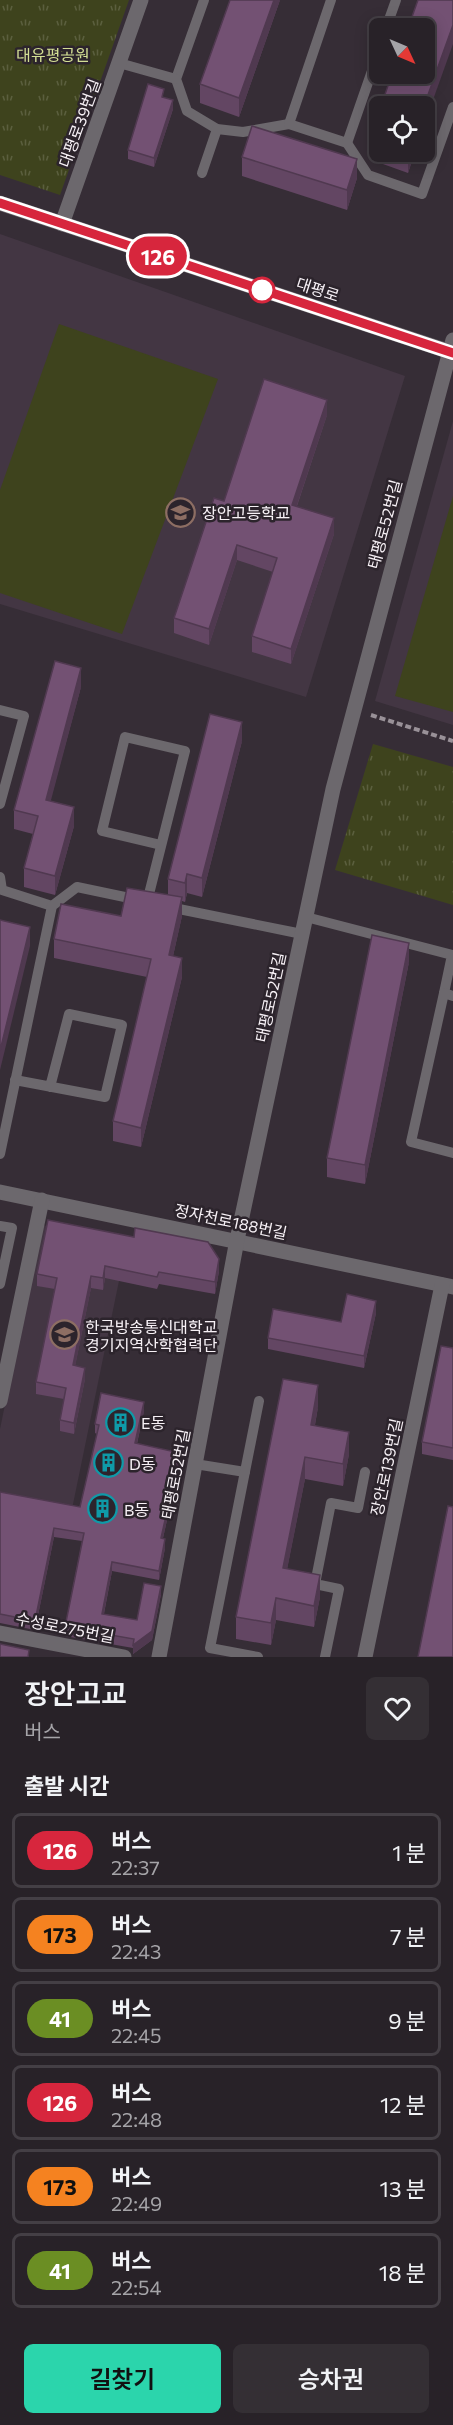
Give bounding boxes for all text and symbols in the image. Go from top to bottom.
north arrow [369,18,435,84]
map controls [369,18,435,162]
park label: 대유평공원 [16,45,90,64]
street label: 대평로39번길 [54,76,104,170]
button: locate [369,96,435,162]
line badge: 126 [124,236,192,276]
text: 126 [141,244,175,269]
street label: 대평로 [294,273,342,305]
unlabelled marker [249,277,275,303]
street label: 태평로52번길 [363,477,405,571]
school or university icon: 장안고등학교 [165,496,197,528]
place label: 장안고등학교 [202,503,290,522]
street label: 태평로52번길 [251,950,289,1044]
street label: 정자천로188번길 [173,1200,289,1242]
place label: 한국방송통신대학교 경기지역산학협력단 [85,1317,218,1354]
school or university icon: 한국방송통신대학교 경기지역산학협력단 [48,1319,80,1351]
building icon: E동 [104,1406,136,1438]
place label: E동 [141,1413,165,1432]
street label: 장안로139번길 [366,1416,406,1518]
street label: 태평로52번길 [157,1427,193,1521]
building icon: D동 [92,1447,124,1479]
place label: D동 [129,1454,156,1473]
building icon: B동 [87,1493,119,1525]
place label: B동 [124,1500,149,1519]
street label: 수성로275번길 [14,1608,116,1646]
text: 장안고교 [24,1676,127,1710]
button: heart [366,1677,429,1740]
text: 버스 [24,1719,61,1743]
text: 출발 시간 [24,1772,109,1799]
text: 버스 [111,1827,151,1854]
text: 126 [43,1838,77,1863]
text: 1 분 [392,1839,426,1866]
text: 22:37 [111,1855,160,1879]
text: 버스 [111,1911,151,1938]
text: 173 [43,1922,77,1947]
text: 7 분 [390,1923,426,1950]
text: 22:43 [111,1939,161,1963]
text: 버스 [111,1995,151,2022]
text: 41 [49,2006,71,2031]
text: 9 분 [388,2007,426,2034]
text: 22:45 [111,2023,161,2047]
text: 버스 [111,2079,151,2106]
text: 126 [43,2090,77,2115]
text: 12 분 [380,2091,426,2118]
text: 22:48 [111,2107,162,2131]
text: 버스 [111,2163,151,2190]
text: 173 [43,2174,77,2199]
text: 13 분 [380,2175,426,2202]
text: 22:49 [111,2191,162,2215]
text: 버스 [111,2247,151,2274]
text: 41 [49,2258,71,2283]
text: 18 분 [379,2259,426,2286]
text: 22:54 [111,2275,161,2299]
button: 길찾기 [24,2344,221,2413]
button: 승차권 [233,2344,429,2413]

